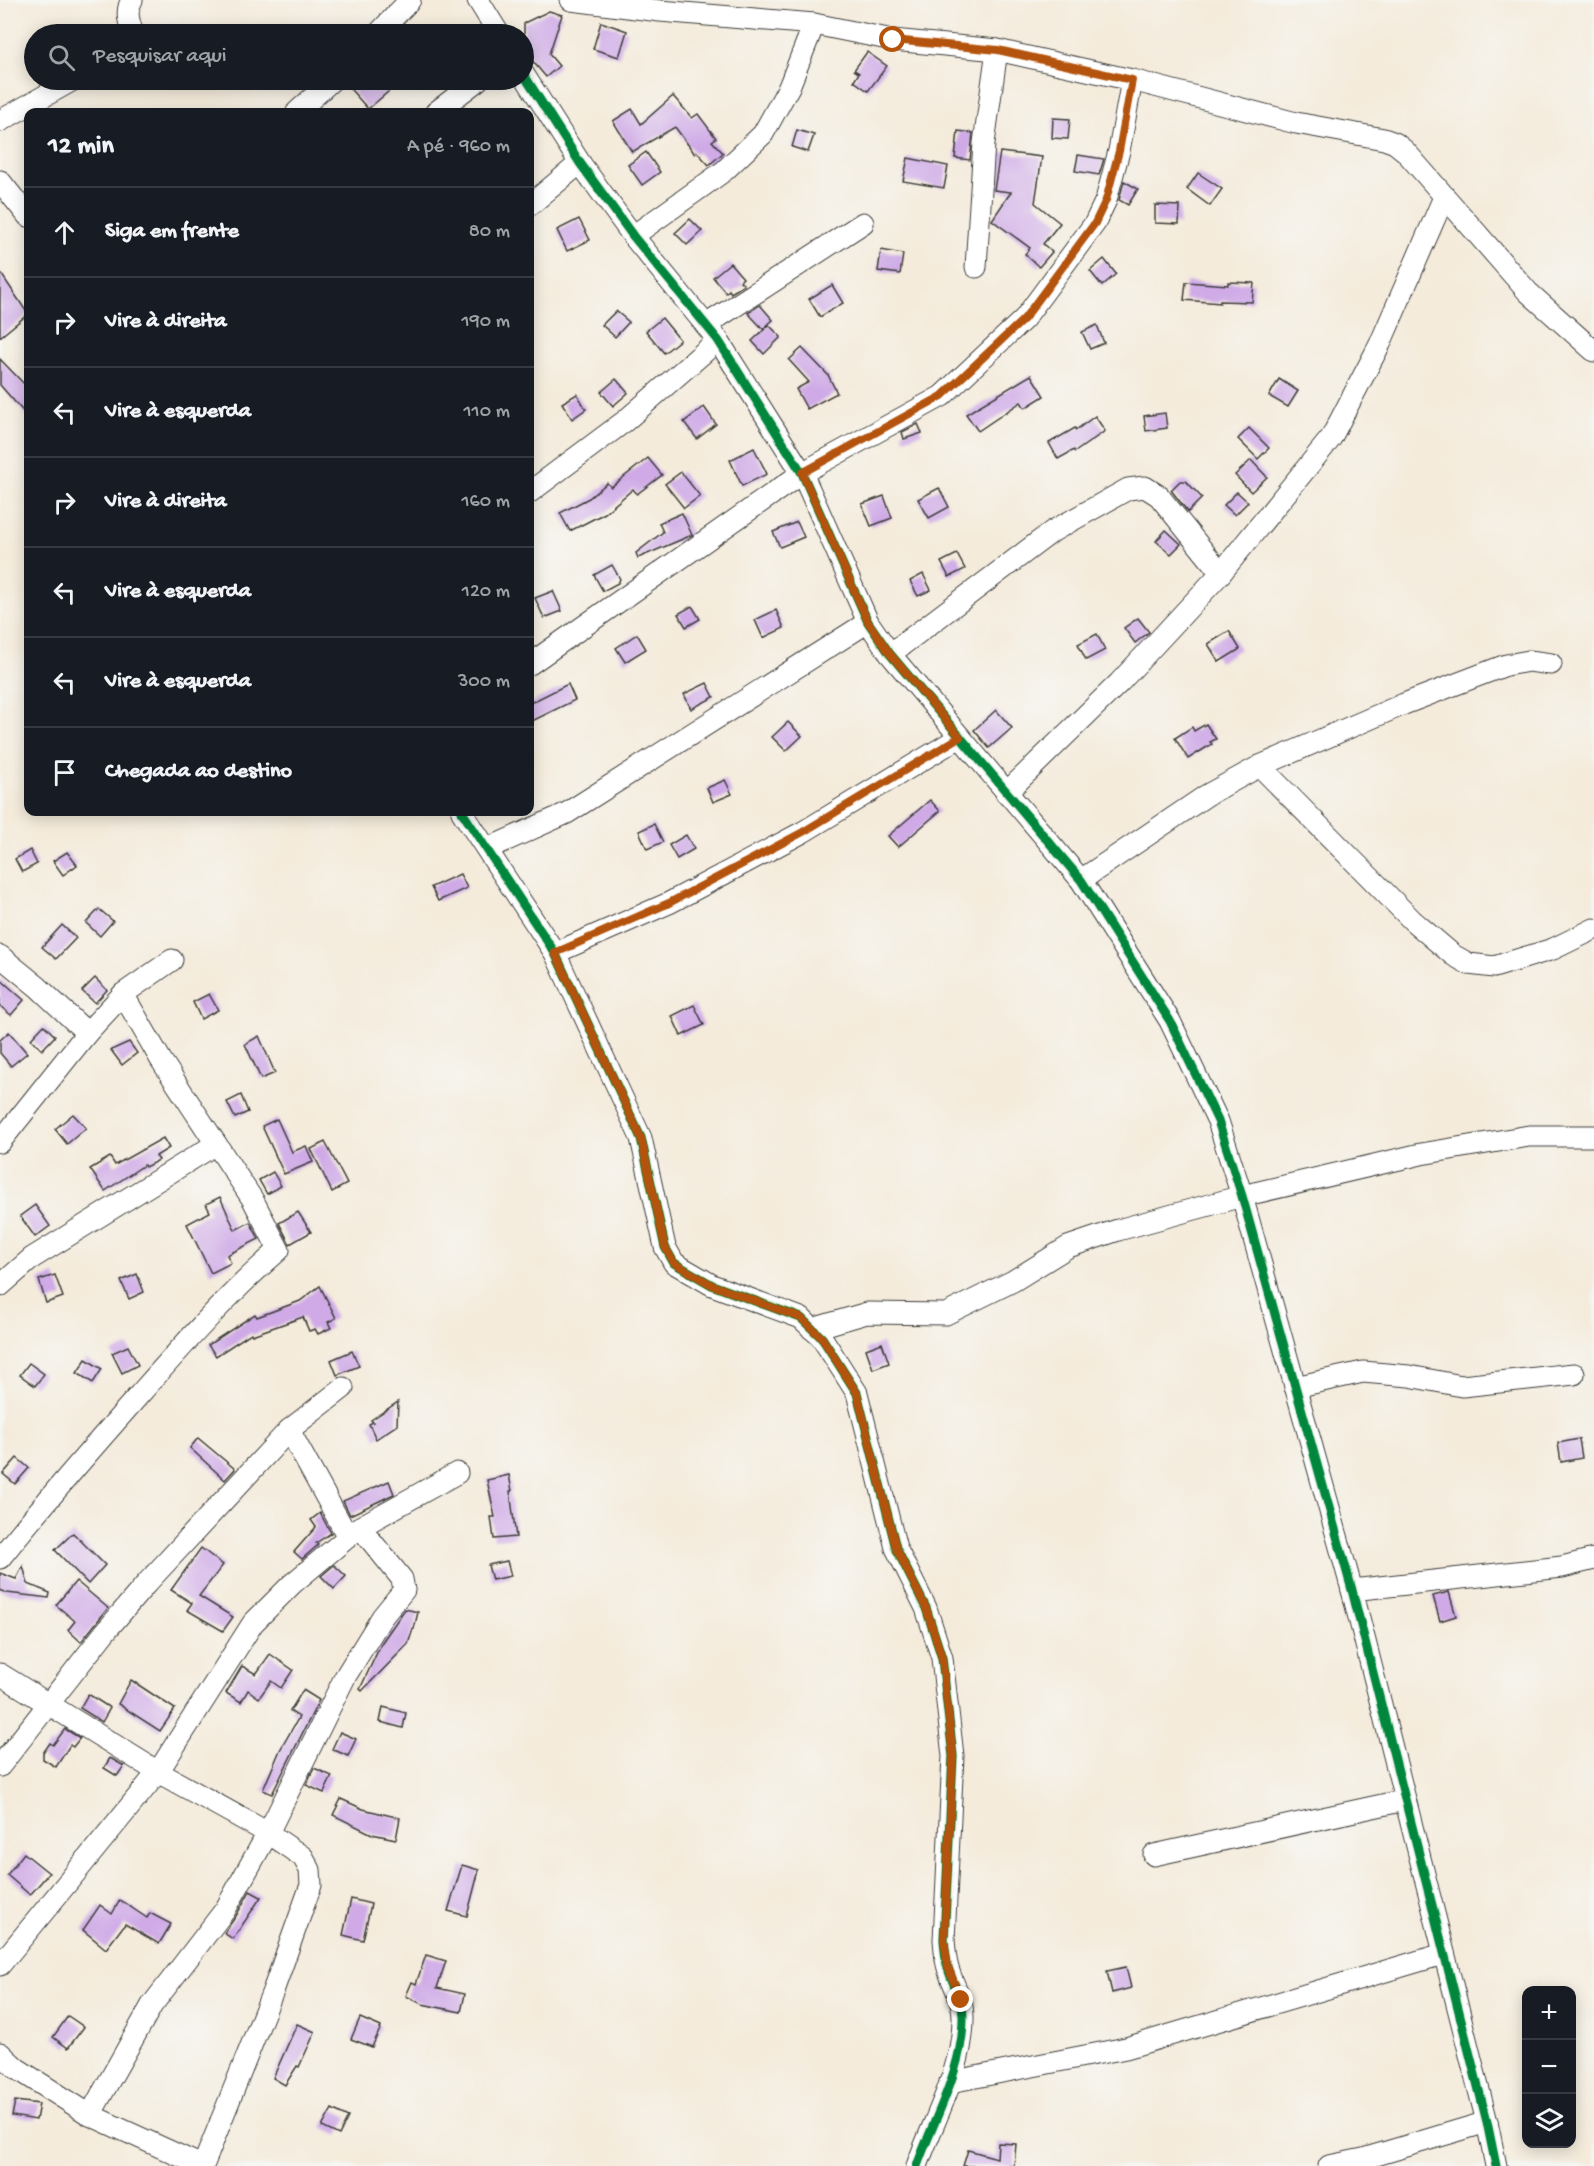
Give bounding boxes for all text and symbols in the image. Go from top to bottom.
search box [24,24,534,90]
route start [879,26,905,52]
icon: search [45,41,78,74]
text: Pesquisar aqui [93,44,227,70]
text: 12 min [48,132,114,163]
text: A pé · 960 m [407,136,510,159]
icon: ahead [48,216,81,249]
text: Siga em frente [105,219,239,245]
text: 80 m [469,221,510,244]
icon: right [48,306,81,339]
text: Vire à direita [105,309,227,335]
text: 190 m [462,311,510,334]
icon: left [48,396,81,429]
text: Vire à esquerda [105,399,251,425]
text: 110 m [464,401,510,424]
icon: right [48,486,81,519]
text: Vire à direita [105,489,227,515]
text: 160 m [461,491,510,514]
icon: left [48,576,81,609]
text: Vire à esquerda [105,579,251,605]
text: 120 m [462,581,510,604]
icon: left [48,666,81,699]
text: Vire à esquerda [105,669,251,695]
text: 300 m [458,671,510,694]
icon: arrive [48,756,81,789]
text: Chegada ao destino [105,759,292,785]
route end [947,1986,973,2012]
map controls [1522,1986,1576,2148]
button: + [1522,1986,1576,2040]
button: − [1522,2040,1576,2094]
button: layers [1522,2094,1576,2148]

